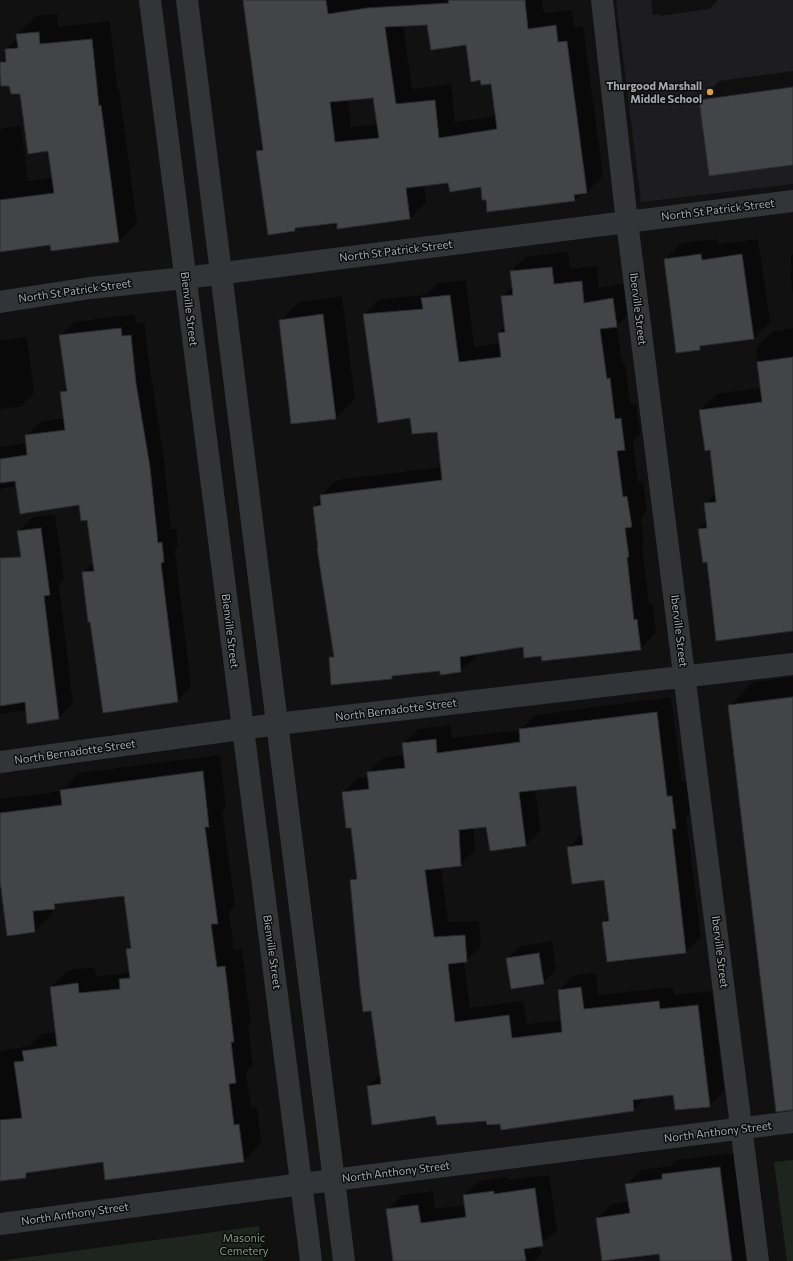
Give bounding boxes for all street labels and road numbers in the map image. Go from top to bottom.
street label: North St Patrick Street [661,196,775,224]
street label: North St Patrick Street [339,237,453,265]
street label: Bienville Street [178,271,200,347]
street label: Iberville Street [627,272,649,346]
street label: North St Patrick Street [18,277,132,305]
street label: Bienville Street [219,593,241,669]
street label: Iberville Street [668,594,690,668]
street label: North Bernadotte Street [334,696,458,724]
street label: North Bernadotte Street [14,737,136,767]
street label: Bienville Street [260,914,284,990]
street label: Iberville Street [709,915,731,989]
street label: North Anthony Street [663,1119,773,1145]
street label: North Anthony Street [341,1159,451,1185]
street label: North Anthony Street [20,1200,130,1228]

